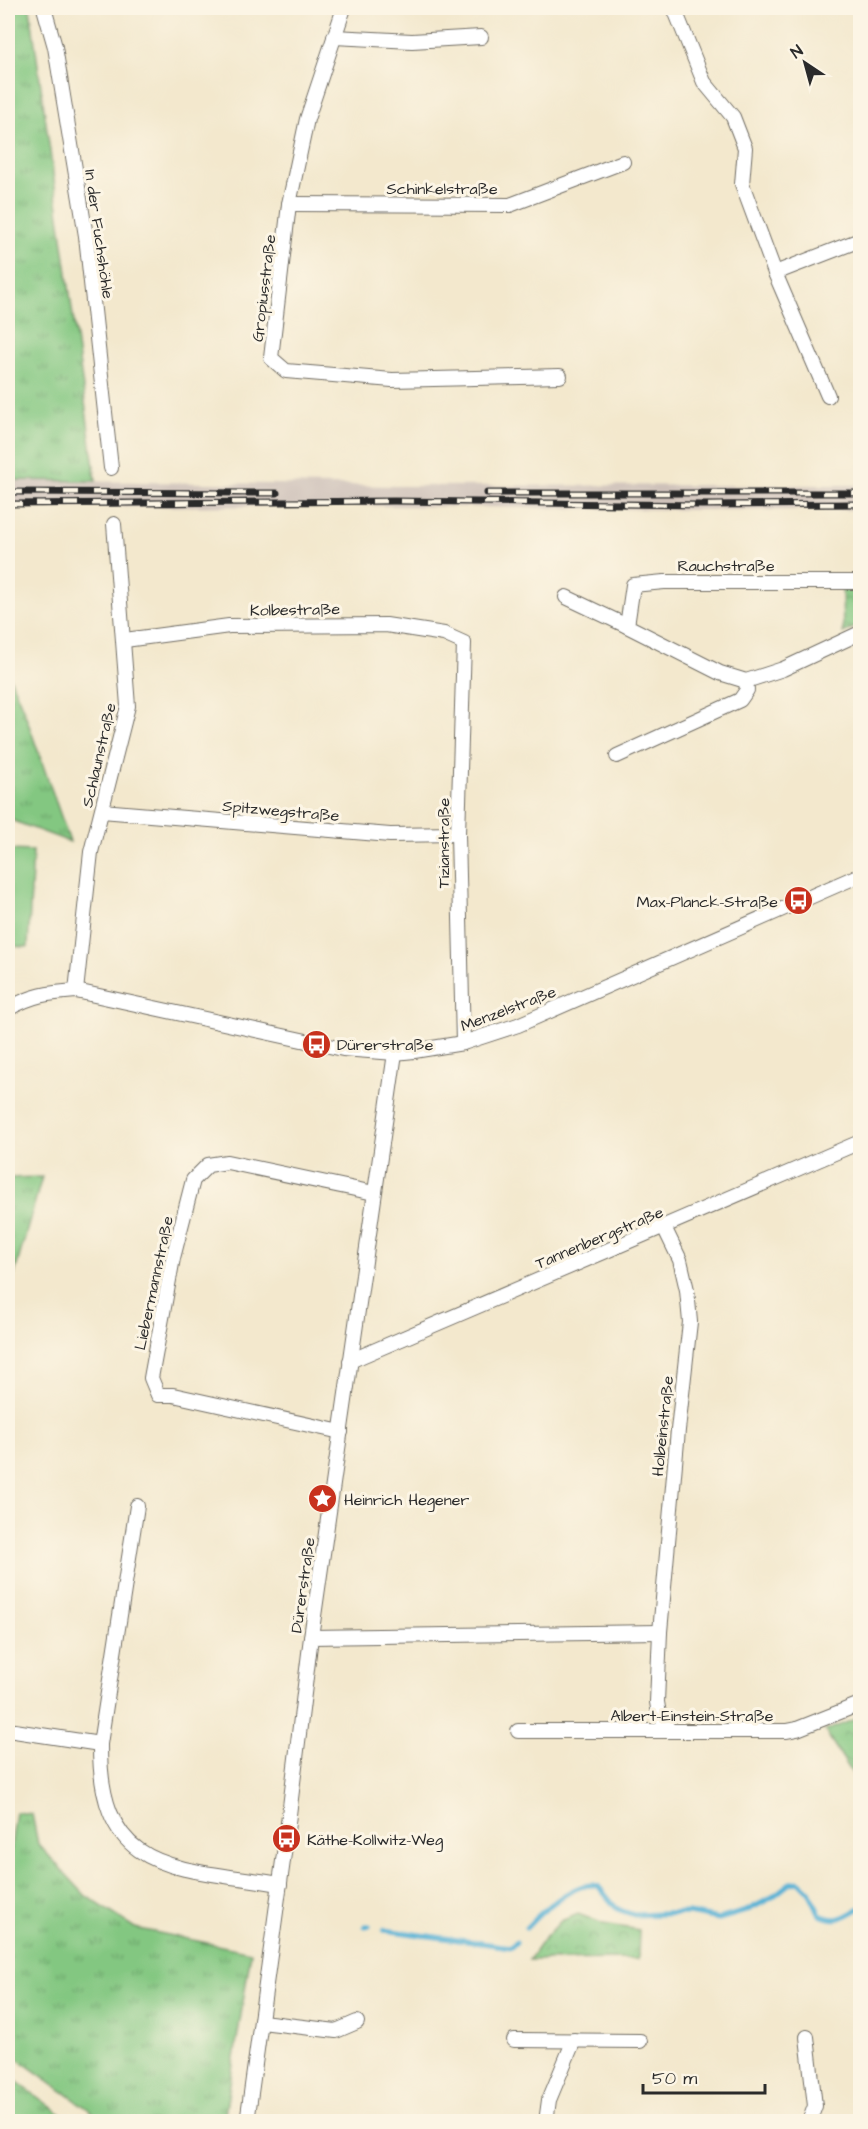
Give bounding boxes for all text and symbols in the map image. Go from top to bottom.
north arrow [775,33,835,93]
text: N [786,40,807,64]
street label: In der Fuchshöhle [79,168,119,300]
street label: Schinkelstraße [386,178,498,200]
street label: Gropiusstraße [247,233,282,343]
street label: Rauchstraße [677,555,775,577]
street label: Kolbestraße [250,598,341,622]
street label: Schlaunstraße [76,700,122,810]
street label: Spitzwegstraße [221,795,341,828]
street label: Tizianstraße [433,797,455,888]
bus stop icon: Max-Planck-Straße [783,885,815,917]
place label: Max-Planck-Straße [637,891,778,913]
street label: Menzelstraße [458,981,560,1037]
bus stop icon: Dürerstraße [300,1028,332,1060]
place label: Dürerstraße [337,1034,434,1056]
street label: Tannenbergstraße [532,1201,667,1276]
street label: Liebermannstraße [129,1214,179,1352]
street label: Holbeinstraße [647,1375,679,1477]
place icon: Heinrich Hegener [307,1483,339,1515]
place label: Heinrich Hegener [344,1489,469,1512]
street label: Dürerstraße [285,1536,321,1634]
street label: Albert-Einstein-Straße [611,1705,774,1727]
bus stop icon: Käthe-Kollwitz-Weg [270,1823,302,1855]
place label: Käthe-Kollwitz-Weg [307,1829,443,1852]
scale bar [643,2057,764,2095]
text: 50 m [652,2066,697,2091]

